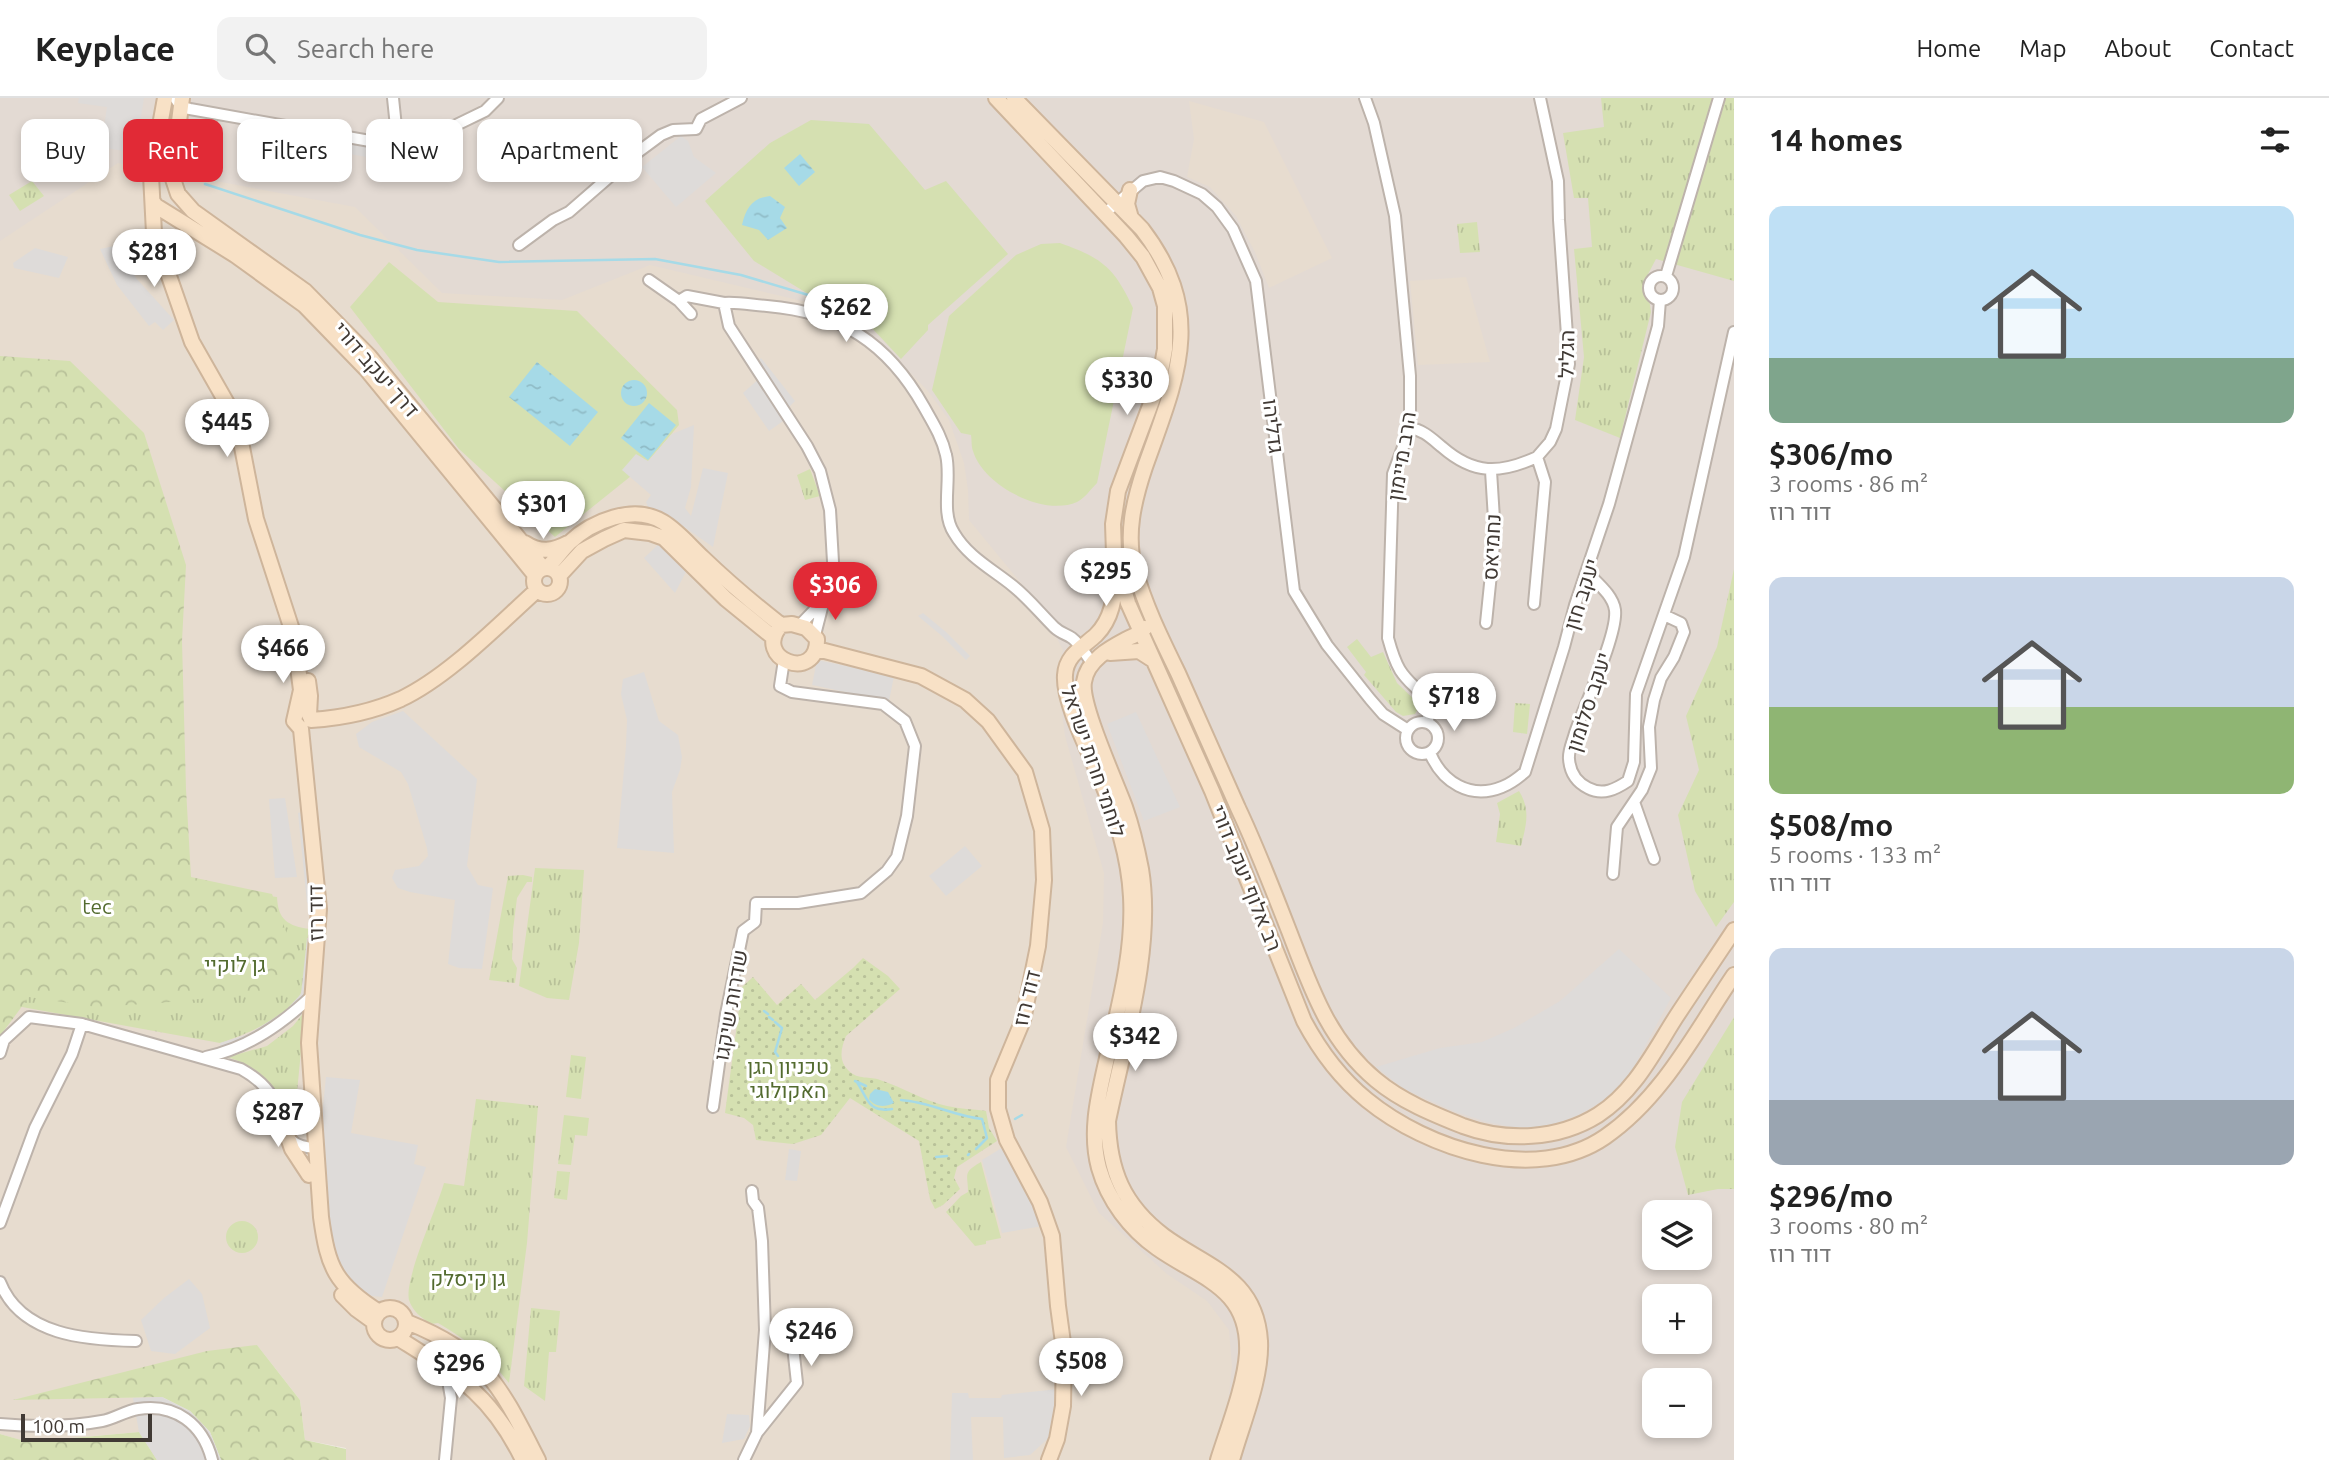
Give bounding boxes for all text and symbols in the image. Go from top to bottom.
search box [217,17,707,80]
icon: search [241,29,279,67]
text: Keyplace [35,30,175,67]
text: Search here [297,34,434,63]
text: Home [1916,35,1981,62]
text: Map [2019,35,2066,62]
text: About [2104,35,2171,62]
text: Contact [2209,35,2294,62]
chip: Buy [21,119,109,182]
chip: Rent [123,119,223,182]
chip: Filters [237,119,352,182]
chip: New [366,119,463,182]
chip: Apartment [477,119,642,182]
icon: filters [2256,121,2294,159]
text: 14 homes [1769,123,1903,157]
pin: $281 [113,230,195,289]
text: $281 [128,239,180,264]
icon: home [1969,251,2095,377]
pin: $262 [805,285,887,344]
text: $262 [820,294,872,319]
street label: דרך יעקב דורי [329,317,425,421]
street label: הגליל [1554,330,1578,378]
pin: $330 [1086,358,1168,417]
text: $330 [1101,367,1153,392]
street label: גדליהו [1259,397,1289,455]
pin: $445 [186,400,268,459]
text: $445 [201,409,253,434]
street label: הרב מיימון [1382,410,1420,502]
text: $306/mo [1769,437,1893,471]
text: 3 rooms · 86 m² [1769,471,1928,496]
pin: $301 [502,482,584,541]
text: $301 [517,491,569,516]
text: דוד רוז [1769,499,1831,524]
street label: נחמיאס [1477,513,1505,581]
pin: $295 [1065,548,1147,608]
street label: יעקב חזן [1558,555,1604,633]
text: $295 [1080,558,1132,583]
pin: $306 [794,562,876,622]
text: $306 [809,572,861,597]
icon: home [1969,622,2095,748]
pin: $466 [242,626,324,685]
text: $466 [257,635,309,660]
street label: יעקב סלומון [1561,649,1615,755]
pin: $718 [1413,674,1495,733]
street label: לוחמי חרות ישראל [1057,682,1131,840]
text: $718 [1428,683,1480,708]
street label: רב אלוף יעקב דורי [1207,802,1287,954]
text: $508/mo [1769,808,1893,842]
text: 5 rooms · 133 m² [1769,842,1941,867]
text: דוד רוז [1769,870,1831,895]
street label: דוד רוז [303,884,327,942]
park label: tec [82,894,112,918]
street label: שדרות שיקגו [708,948,752,1062]
park label: גן לוקיי [204,952,266,976]
street label: דוד רוז [1007,967,1045,1028]
icon: home [1969,993,2095,1119]
pin: $342 [1094,1014,1176,1073]
text: $342 [1109,1023,1161,1048]
park label: טכניון הגן האקולוגי [747,1054,829,1102]
pin: $287 [237,1090,319,1149]
text: $287 [252,1099,304,1124]
text: $296/mo [1769,1179,1893,1213]
map controls [1642,1200,1712,1438]
button: layers [1642,1200,1712,1270]
text: 3 rooms · 80 m² [1769,1213,1928,1238]
text: דוד רוז [1769,1241,1831,1266]
park label: גן קיסלק [430,1266,506,1290]
button: + [1642,1284,1712,1354]
pin: $246 [770,1308,852,1368]
text: $246 [785,1318,837,1343]
pin: $508 [1040,1338,1122,1398]
pin: $296 [418,1340,500,1400]
text: $508 [1055,1348,1107,1373]
text: $296 [433,1350,485,1375]
button: − [1642,1368,1712,1438]
scale bar [21,1411,152,1443]
text: 100 m [32,1415,85,1437]

